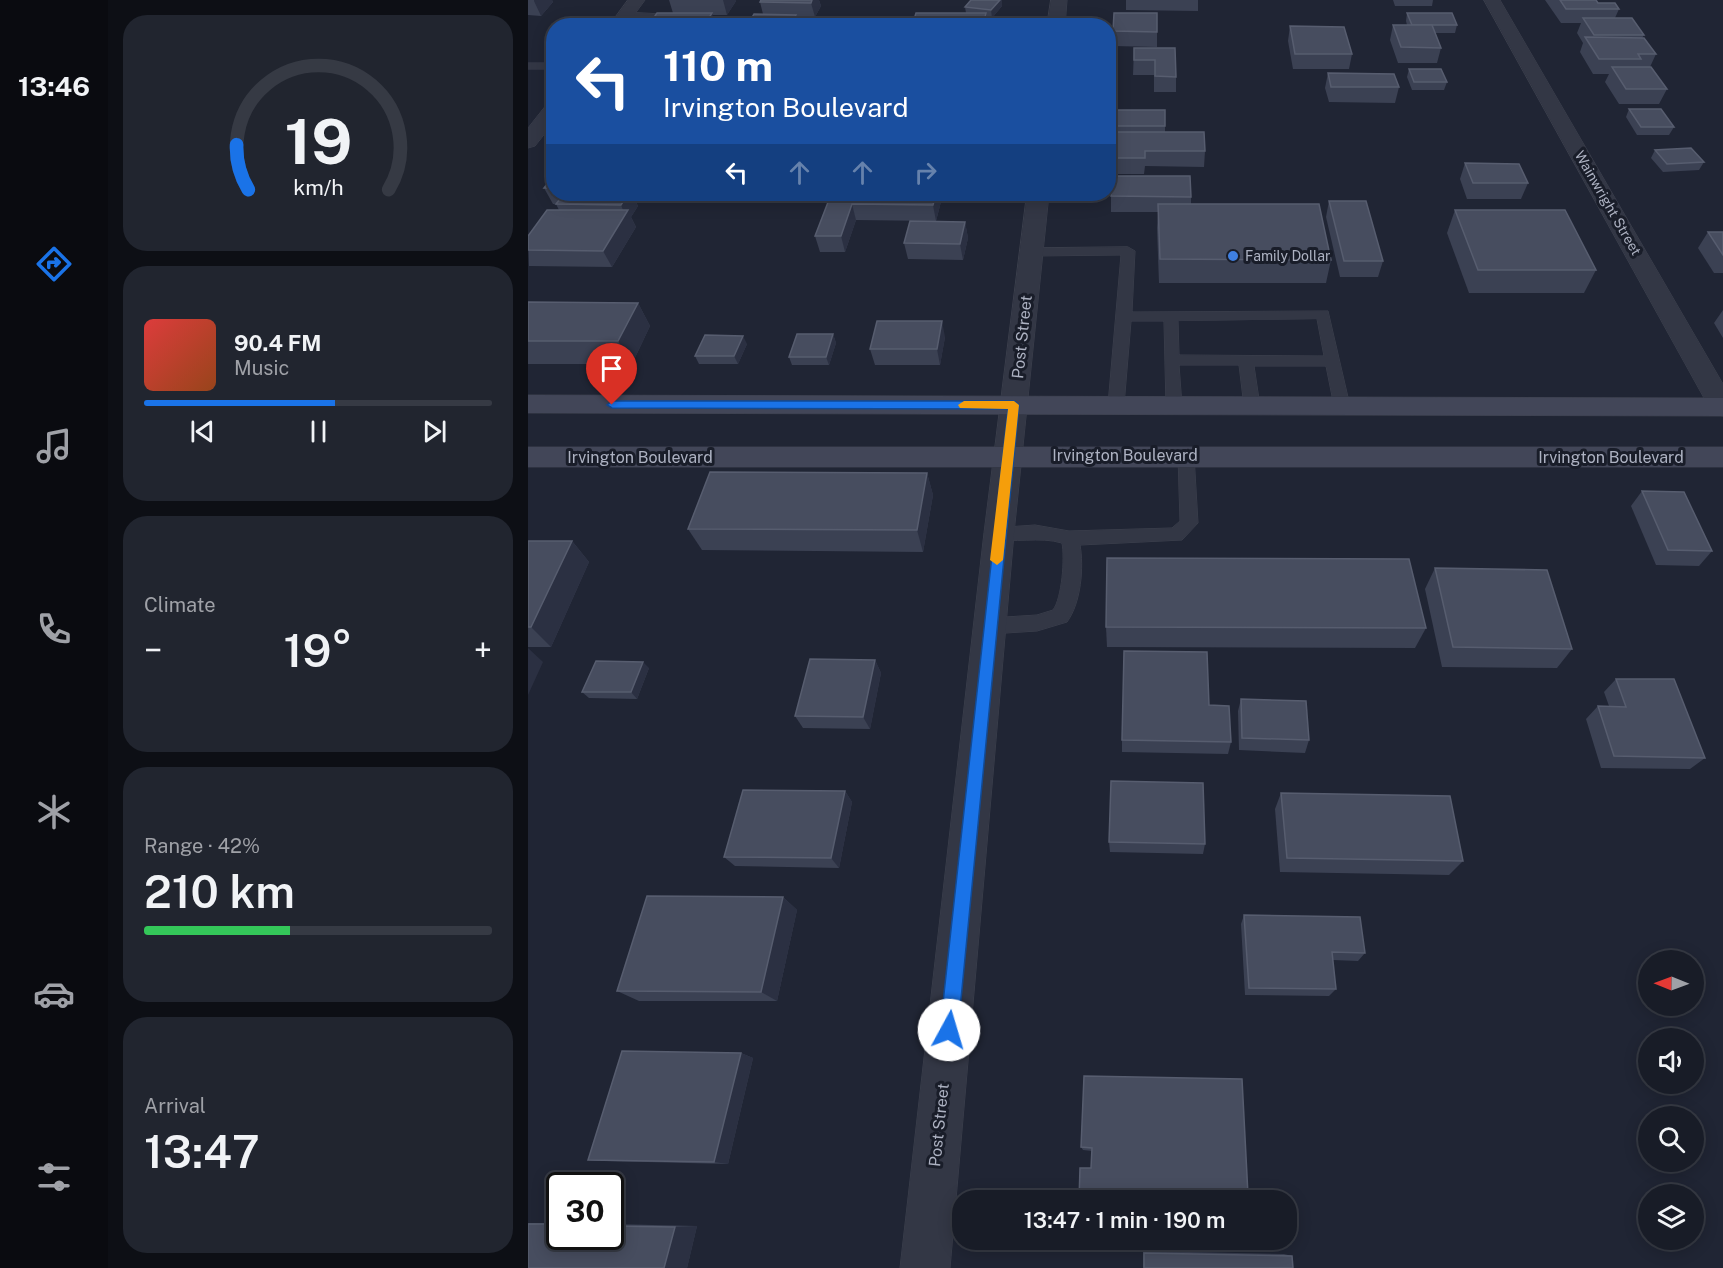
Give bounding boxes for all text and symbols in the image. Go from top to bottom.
text: 110 m [663,41,773,90]
icon: left [564,42,642,120]
text: 13:46 [18,70,90,102]
text: Irvington Boulevard [663,91,909,123]
text: 19 [284,105,352,178]
street label: Wainwright Street [1572,148,1644,258]
icon: left [720,156,753,189]
icon: ahead [783,156,816,189]
icon: ahead [846,156,879,189]
icon: right [909,156,942,189]
text: km/h [293,175,343,200]
icon: directions [33,243,75,285]
place label: Family Dollar [1245,248,1330,264]
marker: Family Dollar [1226,249,1240,263]
street label: Post Street [1008,294,1036,380]
text: 90.4 FM [234,330,322,356]
pin [586,343,637,405]
icon: arrive [595,352,628,385]
text: Music [234,356,289,380]
icon: previous [186,415,219,448]
icon: pause [302,415,335,448]
icon: next [418,415,451,448]
icon: music [33,425,75,467]
street label: Irvington Boulevard [1052,446,1198,465]
street label: Irvington Boulevard [567,448,713,467]
street label: Irvington Boulevard [1538,448,1684,467]
text: Climate [144,593,216,617]
icon: phone [33,608,75,650]
text: 19° [284,624,352,677]
text: − [144,631,162,669]
text: + [474,631,492,669]
icon: climate [33,791,75,833]
text: Range · 42% [144,834,260,858]
text: 210 km [144,865,295,918]
north arrow [1638,950,1704,1016]
map controls [1638,950,1704,1250]
icon: car [33,973,75,1015]
position arrow [917,998,981,1062]
button: sound [1638,1028,1704,1094]
street label: Post Street [925,1082,953,1168]
text: Arrival [144,1094,206,1118]
button: search [1638,1106,1704,1172]
text: 13:47 [144,1125,260,1178]
icon: filters [33,1156,75,1198]
speed limit sign: 30 [546,1172,624,1250]
button: layers [1638,1184,1704,1250]
text: 13:47 · 1 min · 190 m [1024,1207,1225,1233]

